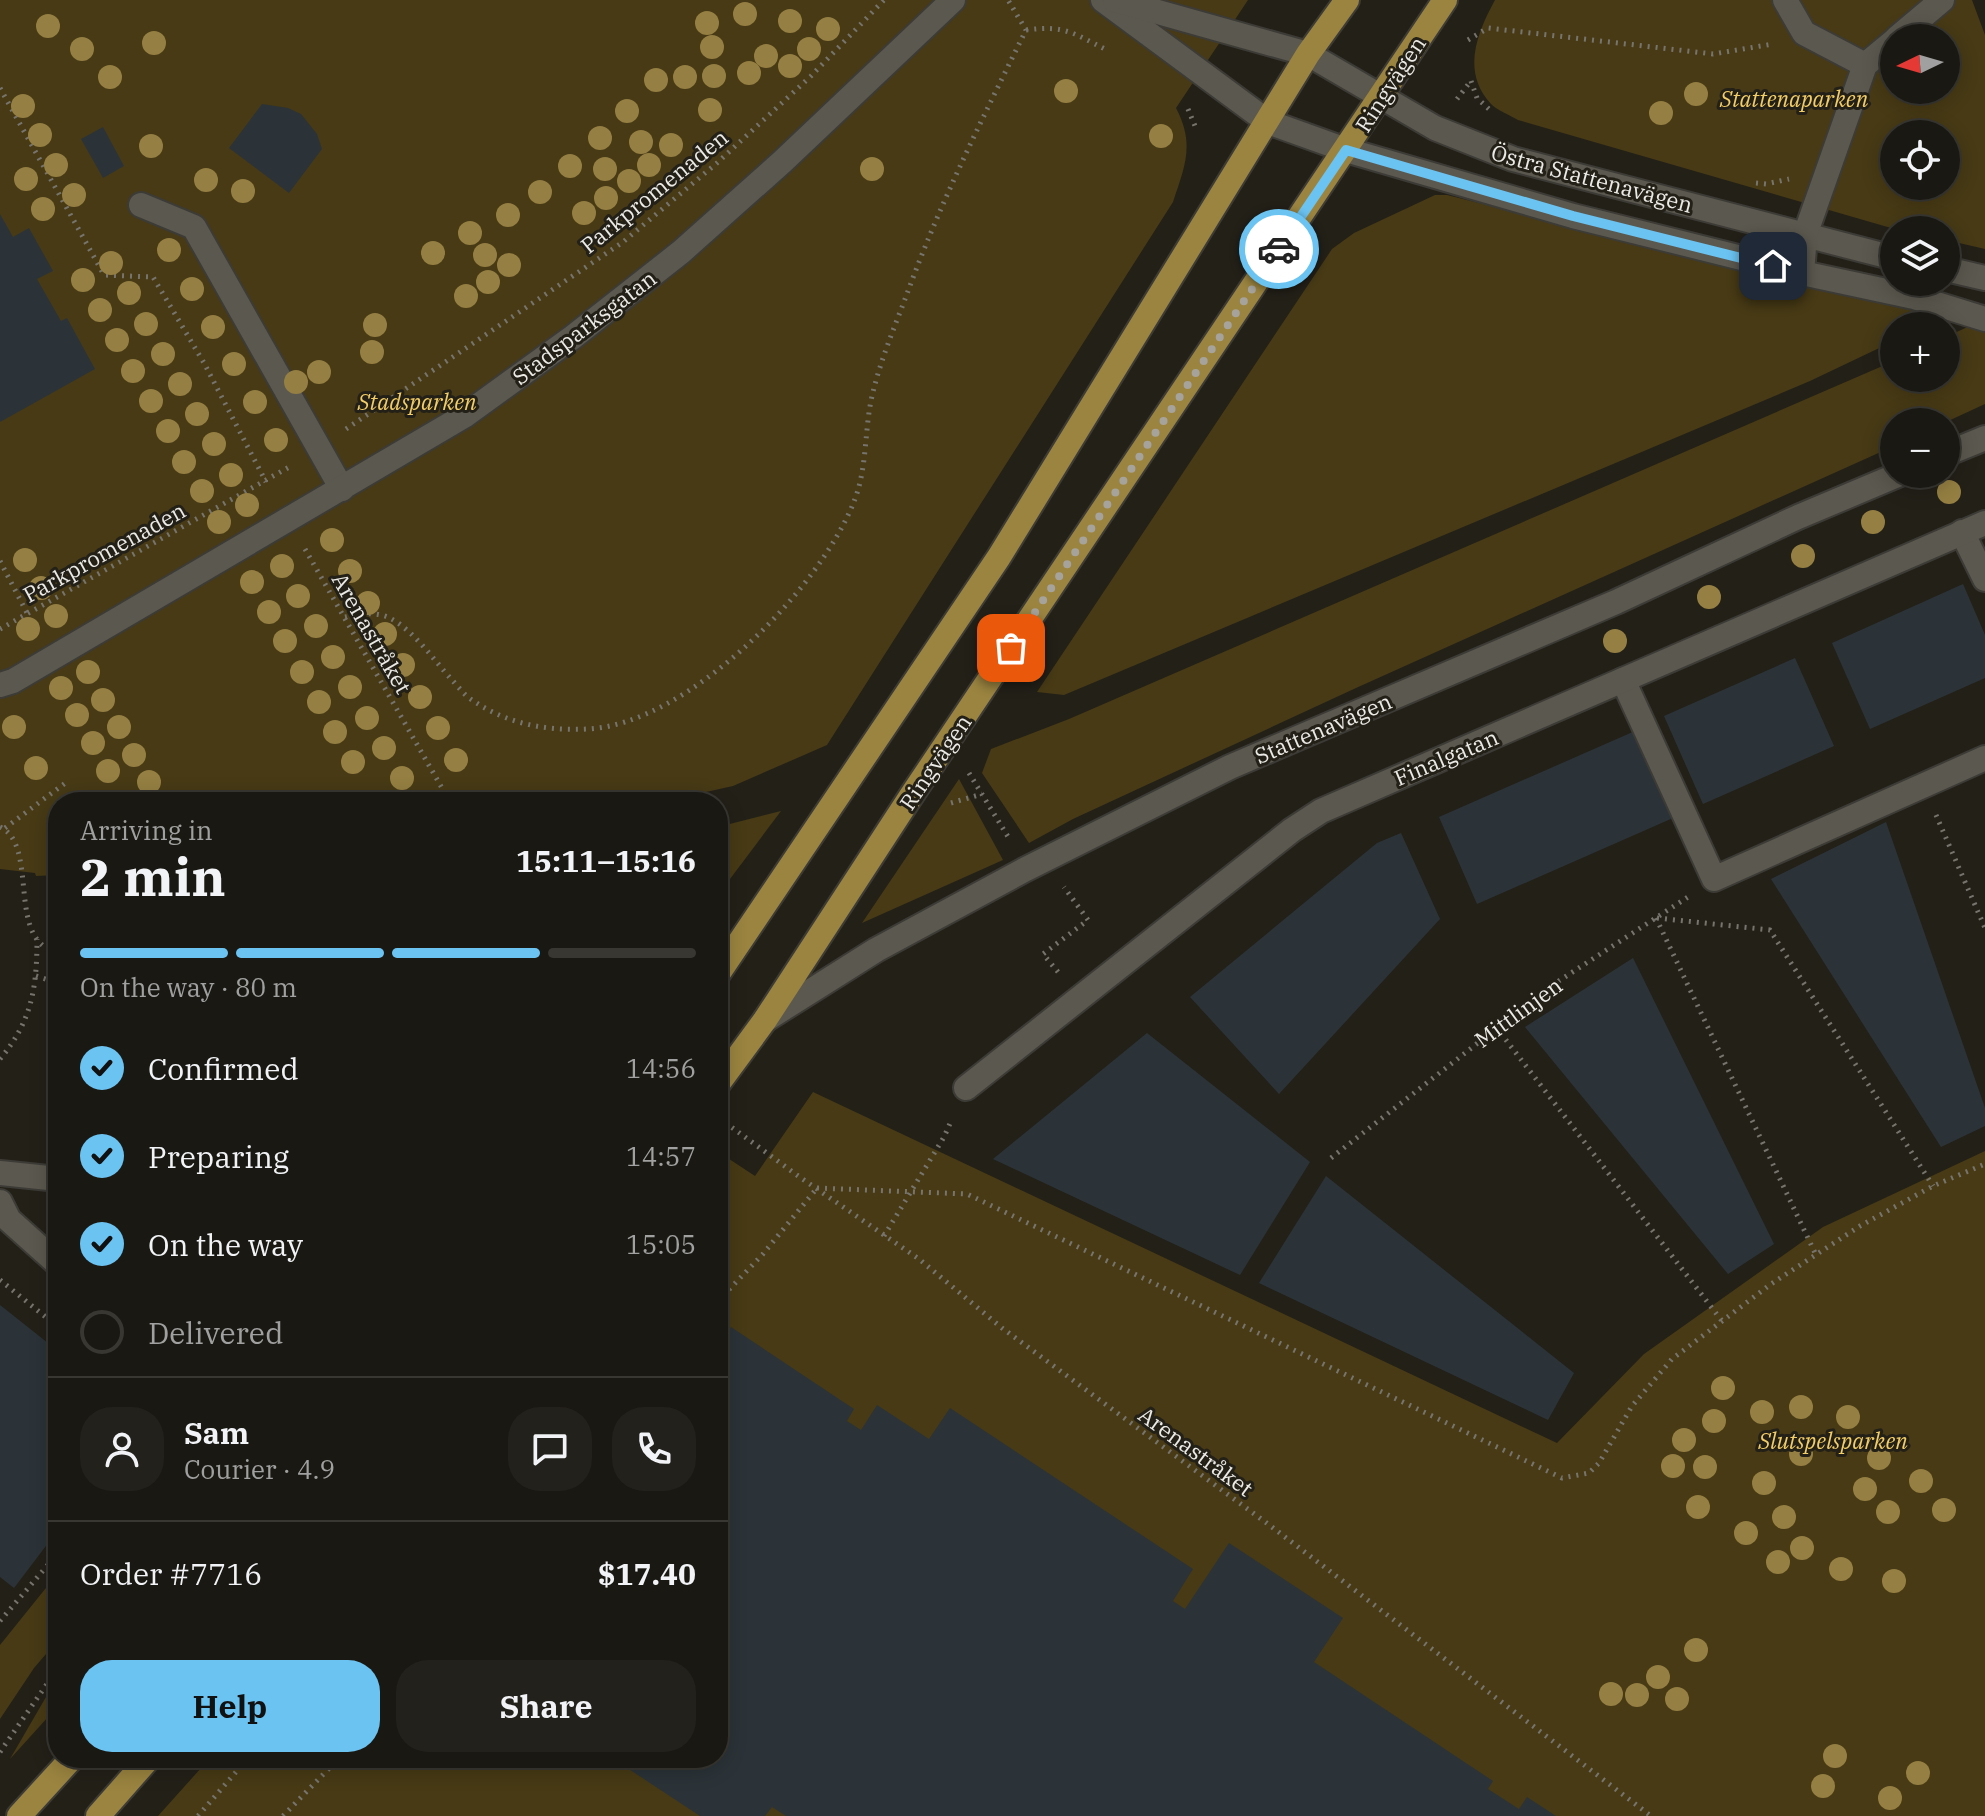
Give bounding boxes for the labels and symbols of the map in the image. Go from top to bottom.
north arrow [1880,24,1960,104]
street label: Ringvägen [1348,30,1432,138]
park label: Stattenaparken [1719,84,1869,113]
street label: Parkpromenaden [574,123,734,259]
street label: Östra Stattenavägen [1488,137,1696,219]
courier [1239,209,1319,289]
pin [1739,232,1807,300]
street label: Stadsparksgatan [506,263,662,391]
park label: Stadsparken [356,387,477,416]
street label: Parkpromenaden [17,495,191,609]
street label: Arenastråket [326,567,418,699]
pin [977,614,1045,682]
street label: Stattenavägen [1250,686,1396,770]
street label: Ringvägen [892,709,978,815]
street label: Finalgatan [1390,722,1502,792]
street label: Mittlinjen [1468,970,1568,1054]
street label: Arenastråket [1133,1400,1259,1503]
park label: Slutspelsparken [1757,1426,1908,1455]

